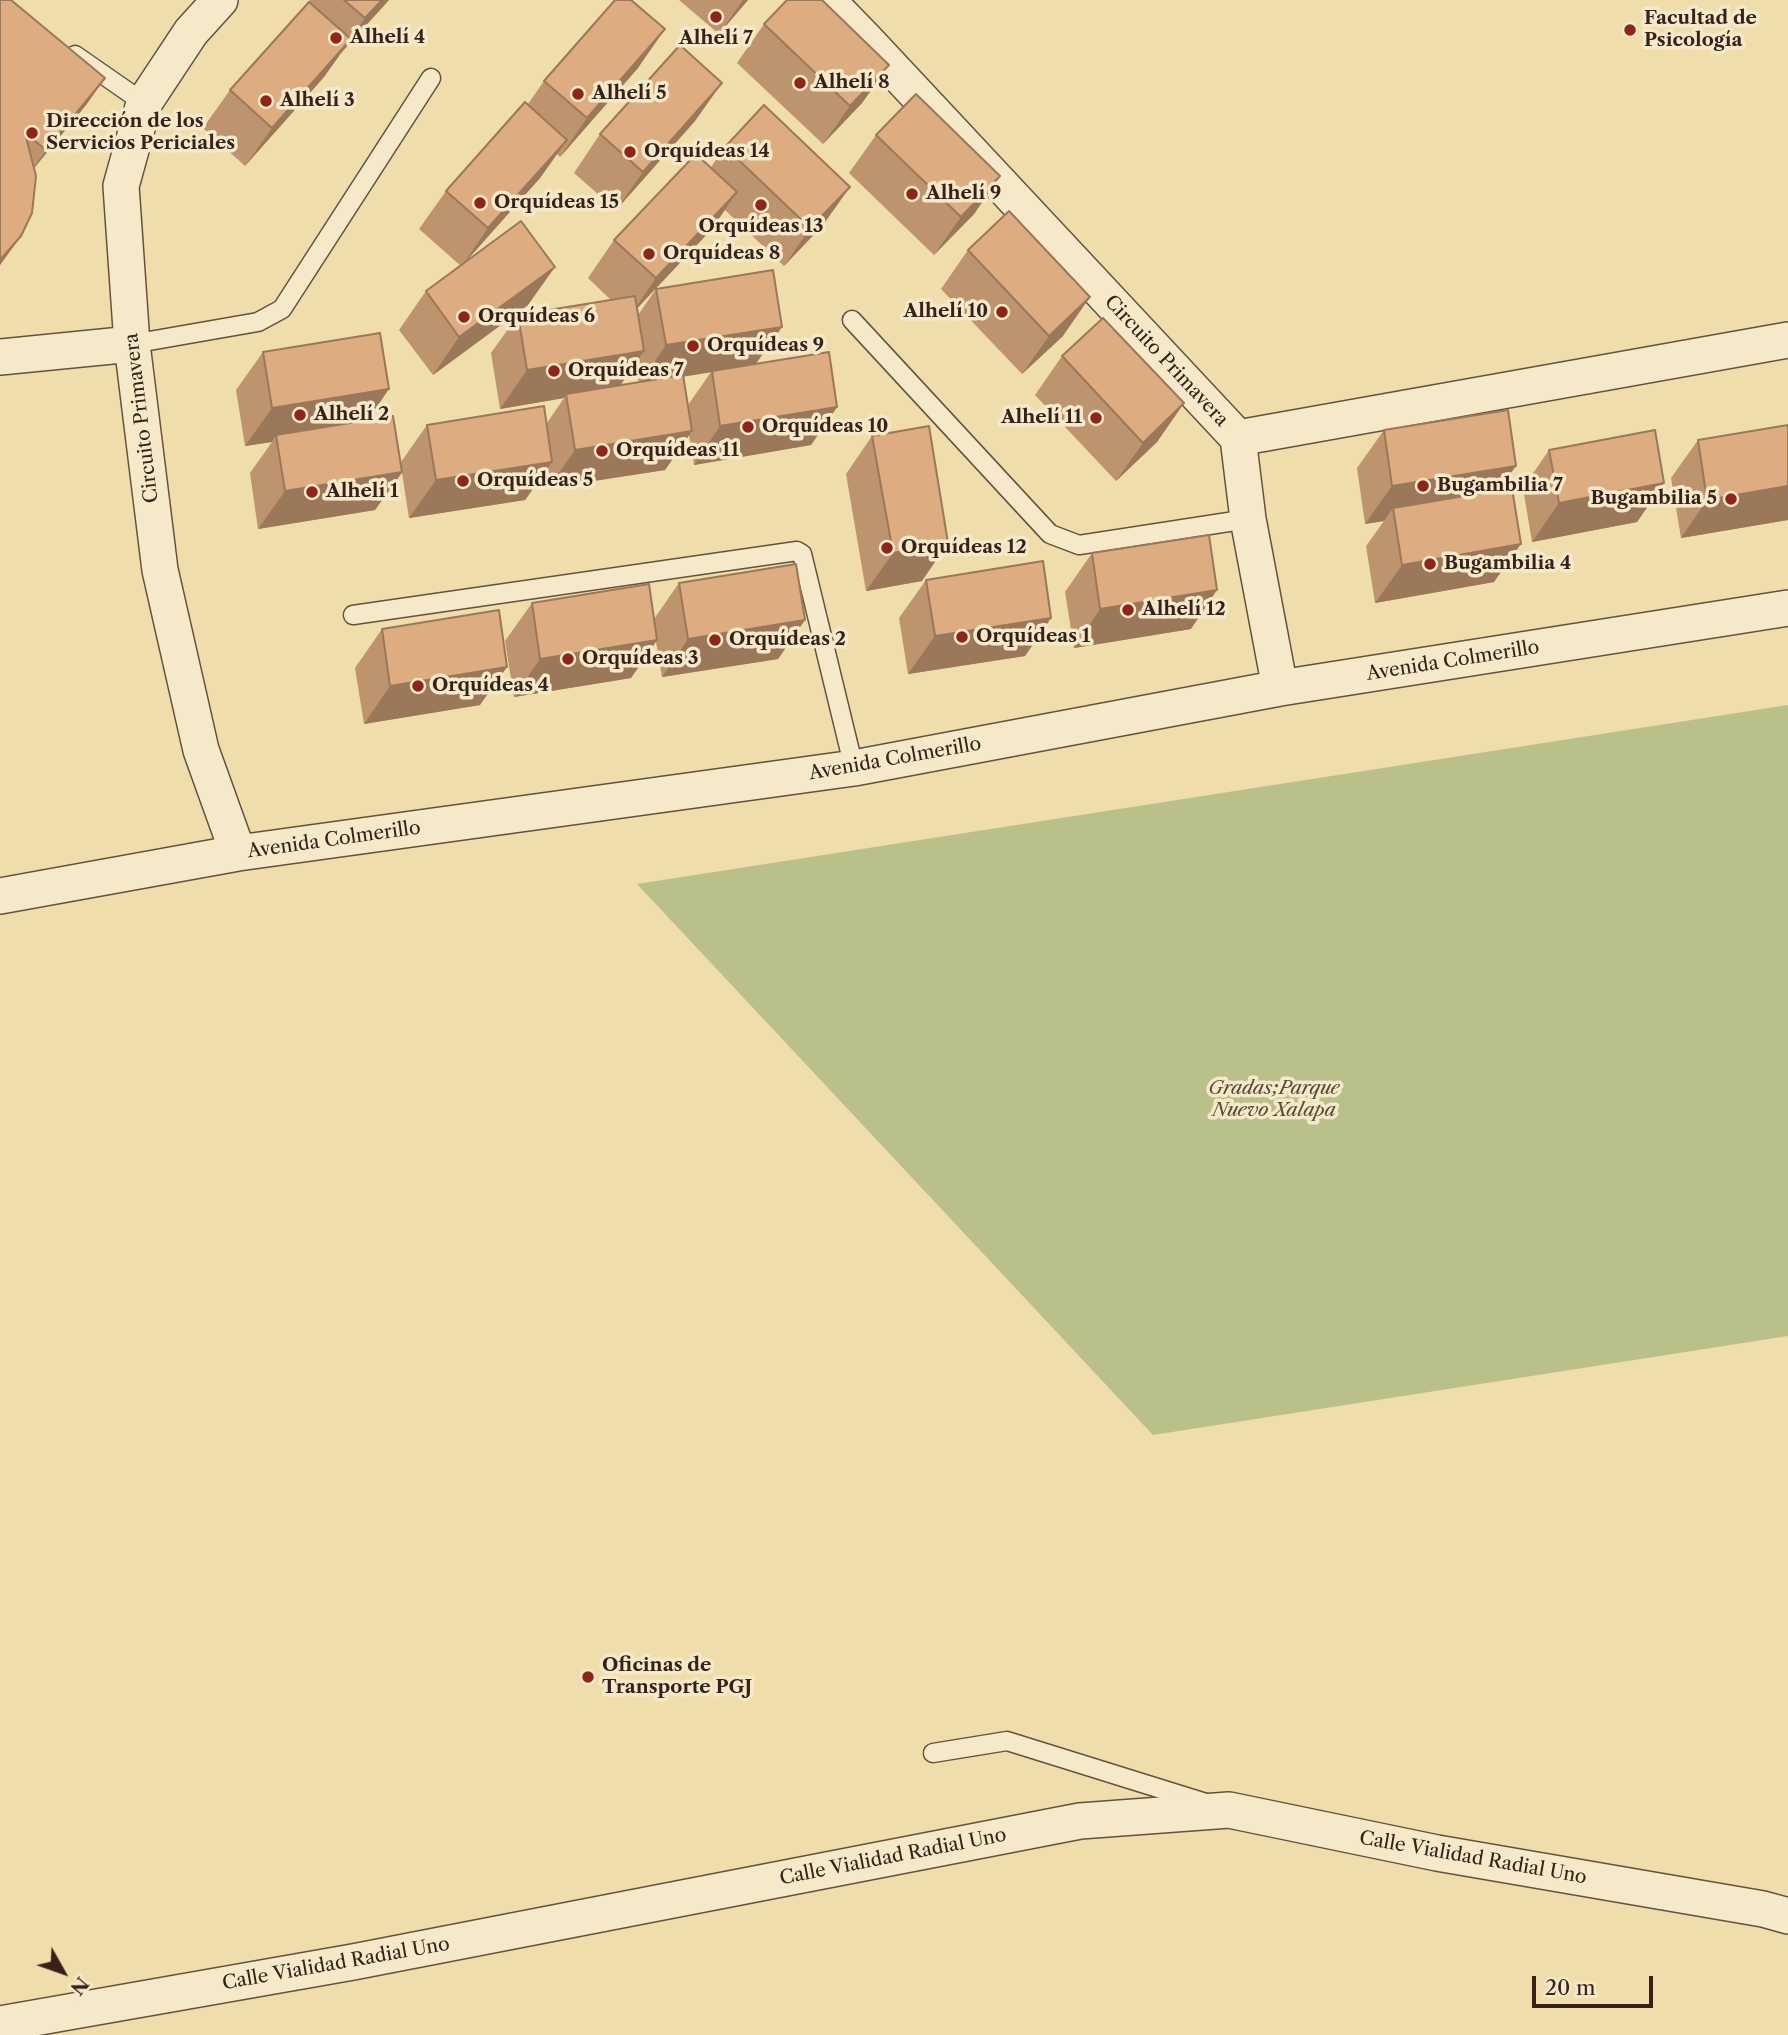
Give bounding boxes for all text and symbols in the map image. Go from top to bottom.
place label: Facultad de Psicología [1644,8,1757,52]
marker: Alhelí 7 [708,9,724,25]
marker: Facultad de Psicología [1622,22,1638,38]
place label: Alhelí 4 [350,27,425,49]
place label: Alhelí 7 [679,28,753,50]
marker: Alhelí 4 [328,30,344,46]
place label: Alhelí 8 [814,72,890,94]
marker: Alhelí 8 [792,75,808,91]
place label: Alhelí 5 [592,83,666,105]
marker: Alhelí 5 [570,86,586,102]
place label: Alhelí 3 [280,90,355,112]
marker: Alhelí 3 [258,93,274,109]
place label: Dirección de los Servicios Periciales [46,111,235,155]
marker: Dirección de los Servicios Periciales [24,125,40,141]
place label: Orquídeas 14 [644,141,770,163]
marker: Orquídeas 14 [622,144,638,160]
place label: Alhelí 9 [926,183,1001,205]
marker: Alhelí 9 [904,186,920,202]
place label: Orquídeas 15 [494,192,619,214]
marker: Orquídeas 15 [472,195,488,211]
marker: Orquídeas 13 [753,197,769,213]
place label: Orquídeas 13 [698,216,824,238]
place label: Orquídeas 8 [663,243,781,265]
marker: Orquídeas 8 [641,246,657,262]
street label: Circuito Primavera [1099,291,1233,431]
place label: Alhelí 10 [904,301,988,323]
marker: Alhelí 10 [994,304,1010,320]
place label: Orquídeas 6 [478,306,595,328]
marker: Orquídeas 6 [456,309,472,325]
street label: Circuito Primavera [120,332,164,504]
place label: Orquídeas 9 [707,335,824,357]
marker: Orquídeas 9 [685,338,701,354]
place label: Orquídeas 7 [568,360,684,382]
marker: Orquídeas 7 [546,363,562,379]
place label: Alhelí 2 [314,404,389,426]
marker: Alhelí 2 [292,407,308,423]
place label: Alhelí 11 [1001,407,1082,429]
marker: Alhelí 11 [1088,410,1104,426]
place label: Orquídeas 10 [762,416,888,438]
marker: Orquídeas 10 [740,419,756,435]
place label: Orquídeas 11 [616,440,739,462]
marker: Orquídeas 11 [594,443,610,459]
place label: Orquídeas 5 [477,470,593,492]
marker: Orquídeas 5 [455,473,471,489]
place label: Bugambilia 7 [1437,475,1563,497]
marker: Bugambilia 7 [1415,478,1431,494]
place label: Alhelí 1 [326,481,399,503]
marker: Alhelí 1 [304,484,320,500]
place label: Bugambilia 5 [1591,488,1717,510]
marker: Bugambilia 5 [1723,491,1739,507]
place label: Orquídeas 12 [901,537,1027,559]
marker: Orquídeas 12 [879,540,895,556]
place label: Bugambilia 4 [1444,553,1571,575]
marker: Bugambilia 4 [1422,556,1438,572]
place label: Alhelí 12 [1142,599,1226,621]
marker: Alhelí 12 [1120,602,1136,618]
place label: Orquídeas 1 [976,626,1090,648]
place label: Orquídeas 2 [729,629,846,651]
marker: Orquídeas 1 [954,629,970,645]
marker: Orquídeas 2 [707,632,723,648]
street label: Avenida Colmerillo [1365,636,1541,686]
place label: Orquídeas 3 [582,648,699,670]
marker: Orquídeas 3 [560,651,576,667]
place label: Orquídeas 4 [432,675,549,697]
marker: Orquídeas 4 [410,678,426,694]
street label: Avenida Colmerillo [807,733,983,785]
street label: Avenida Colmerillo [246,817,422,863]
park label: Gradas;Parque Nuevo Xalapa [1208,1078,1340,1122]
place label: Oficinas de Transporte PGJ [602,1655,752,1699]
marker: Oficinas de Transporte PGJ [580,1669,596,1685]
street label: Calle Vialidad Radial Uno [778,1824,1008,1890]
street label: Calle Vialidad Radial Uno [1358,1827,1588,1889]
street label: Calle Vialidad Radial Uno [221,1933,451,1995]
north arrow [28,1937,98,2007]
scale bar [1536,1962,1657,2006]
text: N [65,1972,94,2000]
text: 20 m [1545,1975,1596,2000]

